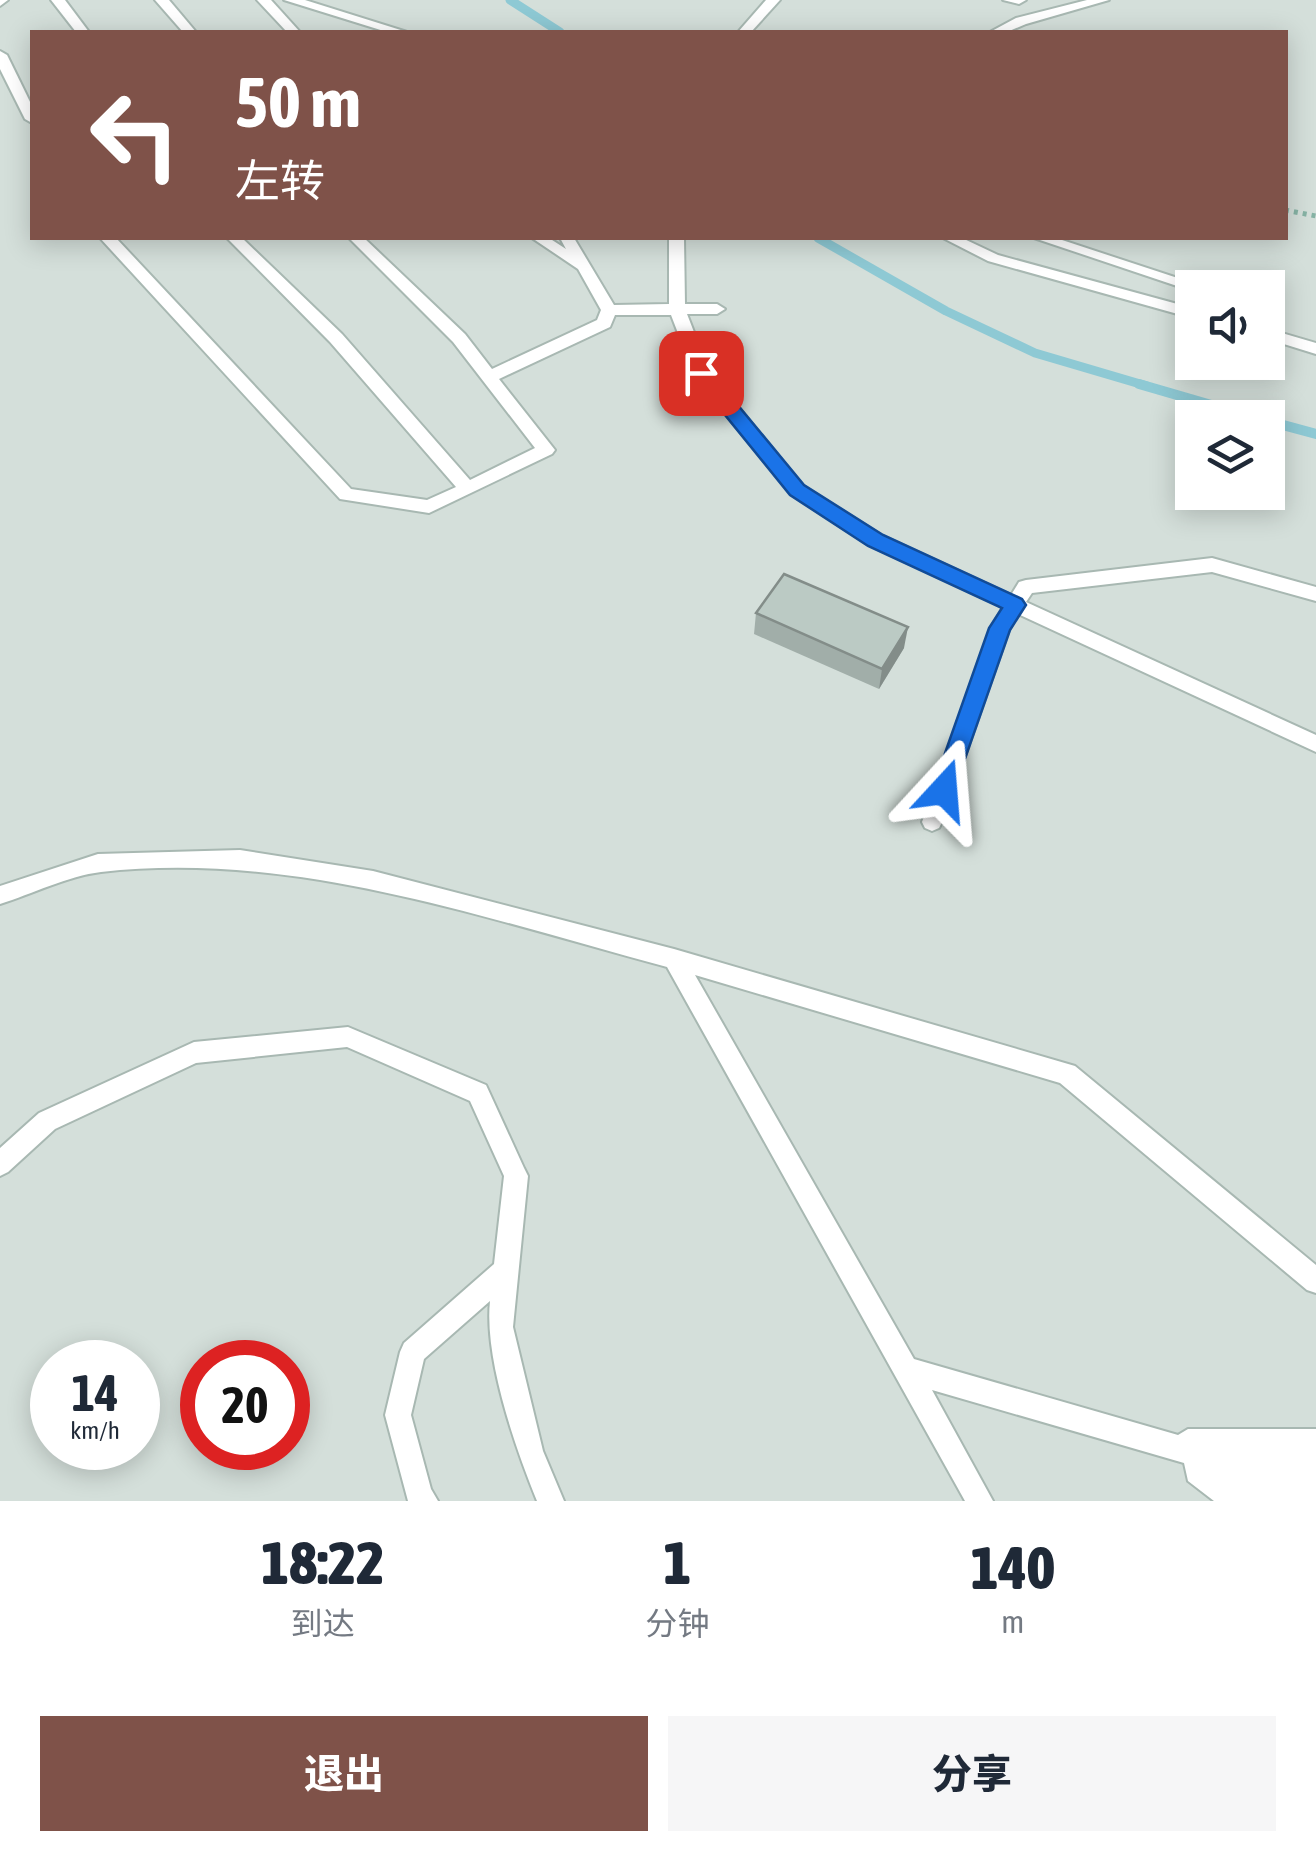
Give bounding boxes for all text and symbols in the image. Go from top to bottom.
text: 50 m [235,62,361,142]
icon: left [70,70,200,200]
text: 左转 [235,155,325,207]
map controls [1175,270,1285,510]
button: sound [1175,270,1285,380]
pin [659,331,744,416]
icon: arrive [674,346,729,401]
button: layers [1175,400,1285,510]
position arrow [892,738,996,842]
speed limit sign: 20 [180,1340,310,1470]
text: 14 [71,1364,118,1422]
text: km/h [70,1416,120,1444]
text: 18:22 [261,1528,384,1597]
text: 1 [663,1528,692,1597]
text: 140 [970,1533,1055,1602]
text: m [1001,1603,1024,1640]
text: 到达 [291,1605,355,1642]
text: 分钟 [645,1605,709,1642]
button: 退出 [40,1716,648,1831]
button: 分享 [668,1716,1276,1831]

